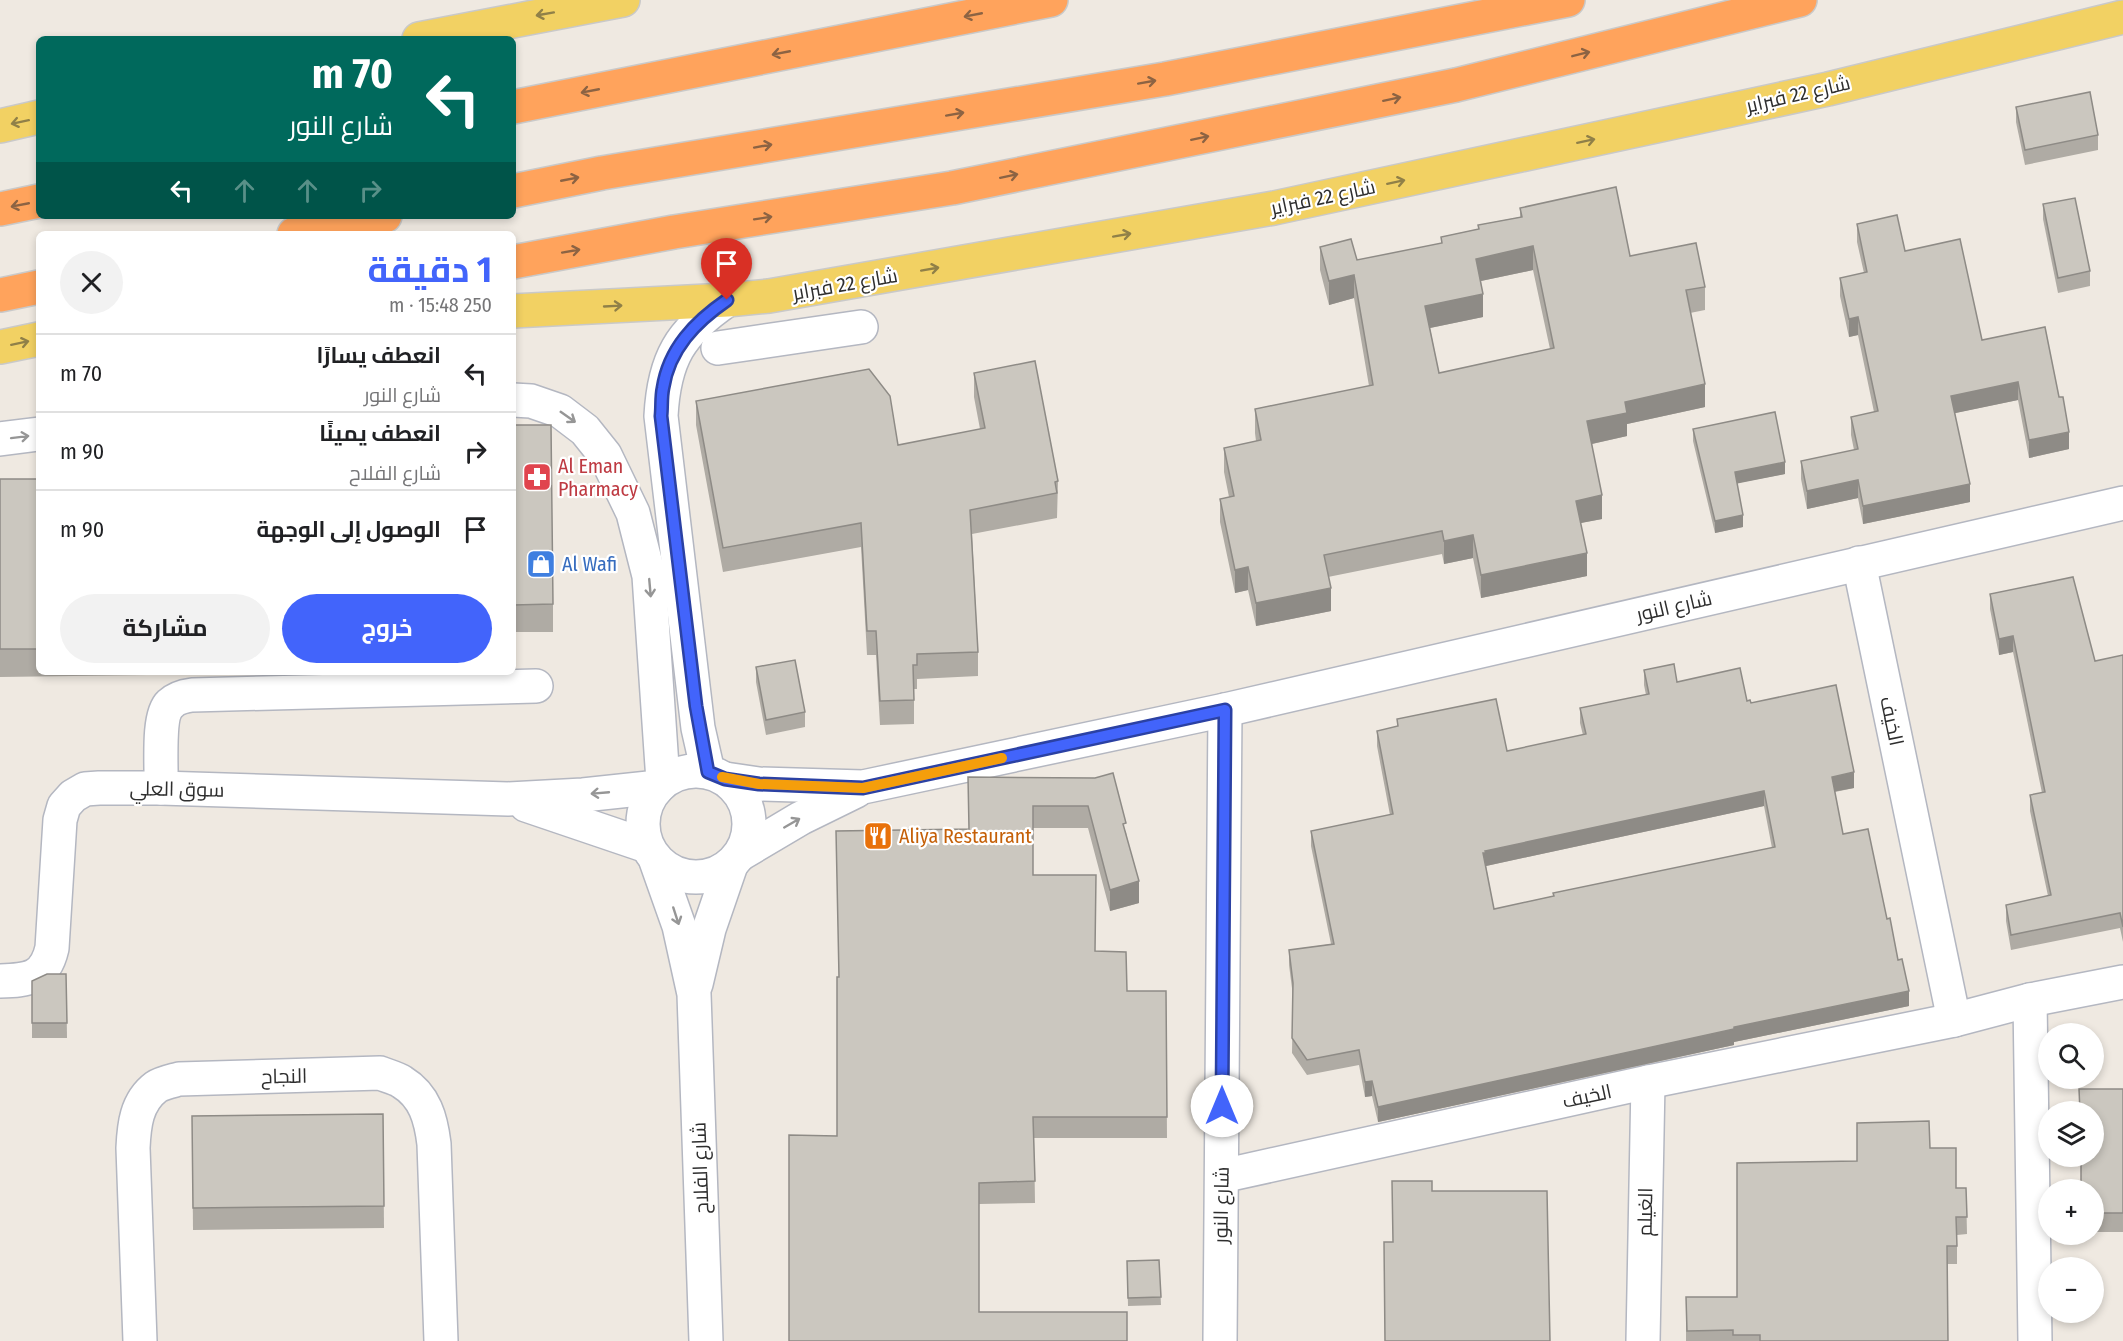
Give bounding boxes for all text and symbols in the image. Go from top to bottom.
one-way arrow [536,9,556,20]
one-way arrow [963,10,982,22]
one-way arrow [772,48,791,60]
one-way arrow [1572,48,1591,60]
text: 70 m [312,49,393,99]
icon: left [414,60,492,138]
street label: شارع 22 فبراير [1742,70,1853,120]
one-way arrow [1137,76,1156,87]
one-way arrow [581,86,600,97]
one-way arrow [1381,93,1401,104]
one-way arrow [944,108,964,119]
text: شارع النور [289,110,393,142]
one-way arrow [10,116,29,128]
one-way arrow [1191,131,1210,143]
one-way arrow [1577,134,1596,146]
one-way arrow [752,141,772,152]
one-way arrow [999,170,1019,181]
one-way arrow [560,173,580,184]
icon: left [165,174,198,207]
icon: ahead [228,174,261,207]
icon: ahead [291,174,324,207]
icon: right [354,174,387,207]
street label: شارع 22 فبراير [1267,174,1378,222]
one-way arrow [1386,175,1405,187]
one-way arrow [10,200,30,211]
one-way arrow [752,213,772,224]
one-way arrow [1112,229,1131,240]
pin [701,238,752,300]
one-way arrow [560,245,580,256]
icon: arrive [710,247,743,280]
text: 1 دقيقة [368,248,492,292]
button: close [60,251,123,314]
street label: شارع 22 فبراير [789,263,900,307]
one-way arrow [920,263,939,274]
text: 250 m · 15:48 [389,293,492,317]
one-way arrow [603,300,623,311]
one-way arrow [9,337,29,348]
text: انعطف يسارًا [316,342,441,369]
icon: left [459,357,492,390]
text: 70 m [60,360,102,387]
text: شارع النور [364,383,441,407]
one-way arrow [559,411,575,423]
text: انعطف يمينًا [319,420,441,447]
one-way arrow [9,431,29,442]
icon: right [459,435,492,468]
text: 90 m [60,438,104,465]
place label: Al Eman Pharmacy [558,454,638,501]
text: شارع الفلاح [349,461,441,485]
pharmacy icon: Al Eman Pharmacy [521,461,553,493]
icon: arrive [459,513,492,546]
text: 90 m [60,516,104,543]
text: الوصول إلى الوجهة [257,516,441,543]
shop icon: Al Wafi [525,548,557,580]
place label: Al Wafi [562,552,617,576]
one-way arrow [645,577,656,597]
street label: شارع النور [1633,586,1715,629]
button: مشاركة [60,594,270,663]
button: خروج [282,594,492,663]
street label: الخيف [1875,694,1909,748]
street label: سوق العلي [129,776,225,806]
one-way arrow [590,788,610,799]
one-way arrow [783,817,800,829]
restaurant icon: Aliya Restaurant [862,820,894,852]
place label: Aliya Restaurant [899,824,1032,848]
one-way arrow [671,906,682,925]
map controls [2038,1023,2104,1323]
button: search [2038,1023,2104,1089]
street label: النجاح [261,1064,307,1090]
position arrow [1190,1074,1254,1138]
street label: الخيف [1560,1079,1614,1113]
button: layers [2038,1101,2104,1167]
street label: شارع الفلاح [686,1121,716,1214]
street label: شارع النور [1208,1166,1236,1245]
button: + [2038,1179,2104,1245]
street label: الغيلم [1633,1187,1659,1237]
button: − [2038,1257,2104,1323]

